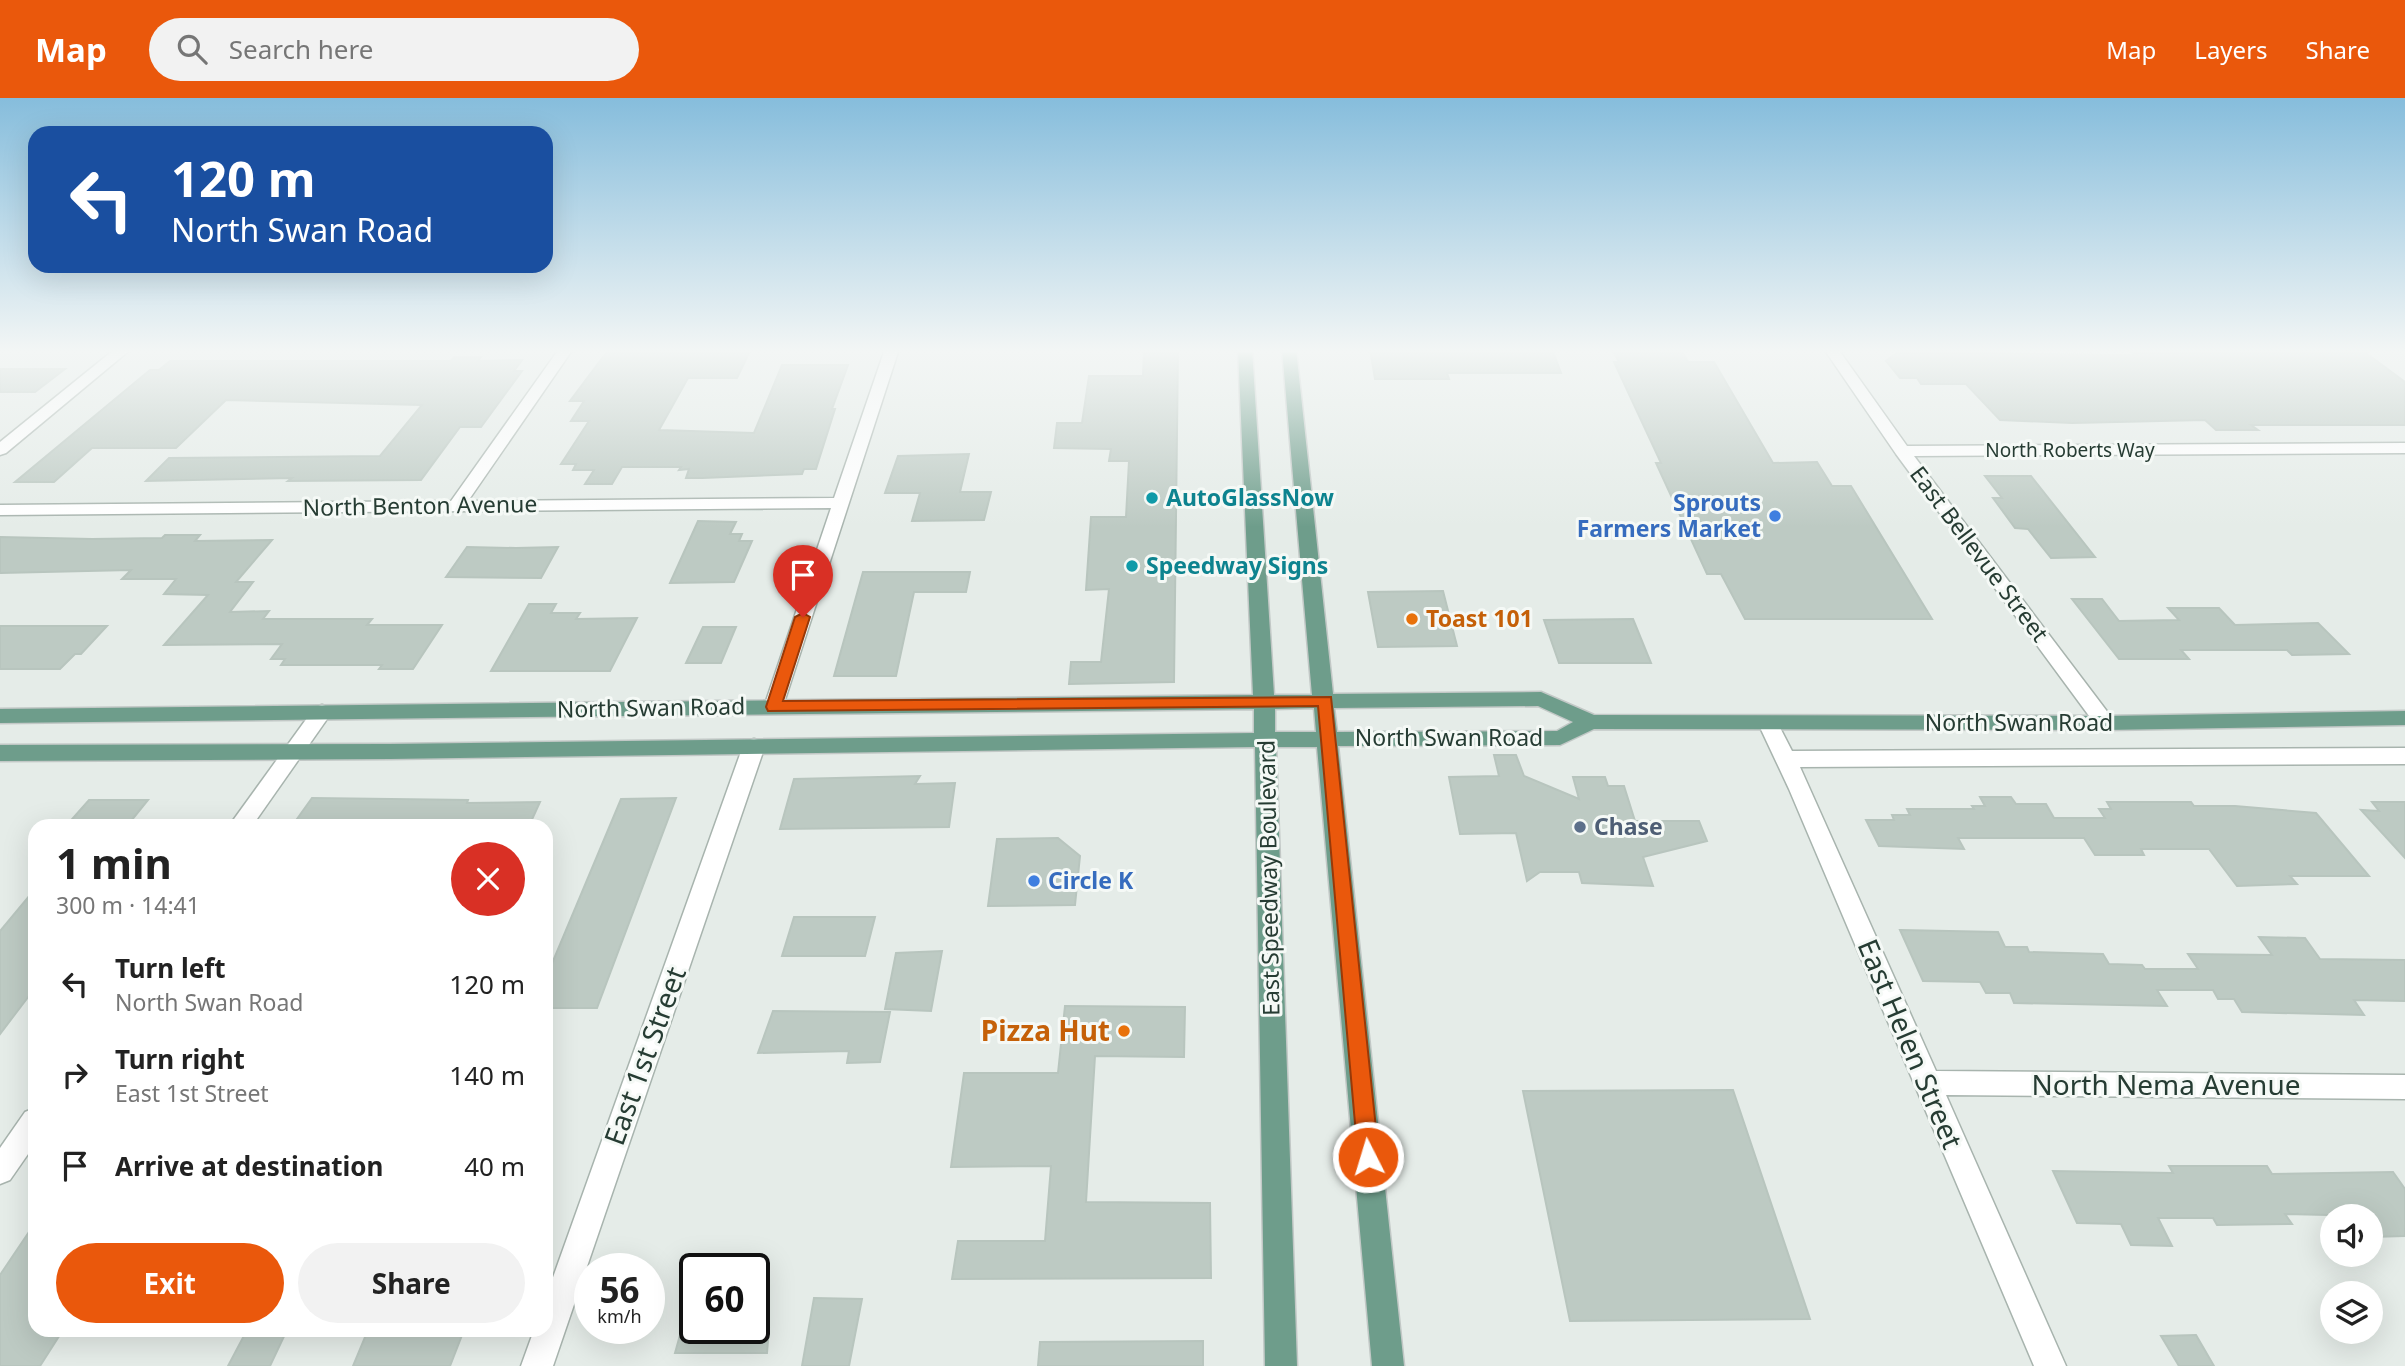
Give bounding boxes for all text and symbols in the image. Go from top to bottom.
search box [149,18,639,81]
text: Map [35,27,107,72]
icon: search [173,30,211,68]
text: Search here [229,31,373,67]
text: Map [2106,33,2156,66]
text: Layers [2194,33,2268,66]
text: Share [2306,33,2370,66]
text: 120 m [171,145,316,211]
icon: left [56,154,147,245]
text: North Swan Road [171,208,433,251]
street label: North Roberts Way [1985,437,2155,463]
street label: East Bellevue Street [1903,459,2056,648]
place label: AutoGlassNow [1166,481,1334,513]
place label: Sprouts Farmers Market [1577,486,1761,544]
street label: North Benton Avenue [302,487,538,523]
marker: AutoGlassNow [1144,490,1160,506]
marker: Sprouts Farmers Market [1767,508,1783,524]
pin [773,545,833,617]
place label: Speedway Signs [1146,549,1328,581]
icon: arrive [784,556,822,594]
marker: Speedway Signs [1124,558,1140,574]
place label: Toast 101 [1426,602,1533,634]
marker: Toast 101 [1404,611,1420,627]
street label: North Swan Road [556,689,745,725]
street label: North Swan Road [1925,706,2113,738]
street label: North Swan Road [1355,721,1543,753]
street label: East Speedway Boulevard [1250,740,1286,1016]
place label: Chase [1594,810,1663,842]
marker: Chase [1572,819,1588,835]
text: 1 min [56,834,172,891]
button: close [451,842,525,916]
place label: Circle K [1048,864,1134,896]
marker: Circle K [1026,873,1042,889]
text: 300 m · 14:41 [56,889,200,921]
street label: East Helen Street [1850,933,1972,1154]
text: Turn left [115,950,226,986]
street label: East 1st Street [594,961,694,1150]
icon: left [56,965,94,1003]
text: 120 m [449,966,525,1002]
text: North Swan Road [115,986,303,1018]
place label: Pizza Hut [981,1011,1110,1049]
marker: Pizza Hut [1116,1023,1132,1039]
text: Turn right [115,1041,245,1077]
icon: right [56,1056,94,1094]
text: 140 m [449,1057,525,1093]
street label: North Nema Avenue [2031,1065,2301,1103]
text: East 1st Street [115,1077,269,1109]
position arrow [1331,1120,1405,1194]
icon: arrive [56,1147,94,1185]
text: Arrive at destination [115,1148,384,1184]
text: 40 m [464,1148,525,1184]
map controls [2320,1204,2383,1344]
button: sound [2320,1204,2383,1267]
button: Exit [56,1243,284,1323]
button: Share [298,1243,525,1323]
speed limit sign: 60 [679,1253,770,1344]
text: 56 [599,1266,640,1313]
button: layers [2320,1281,2383,1344]
text: km/h [597,1304,642,1328]

